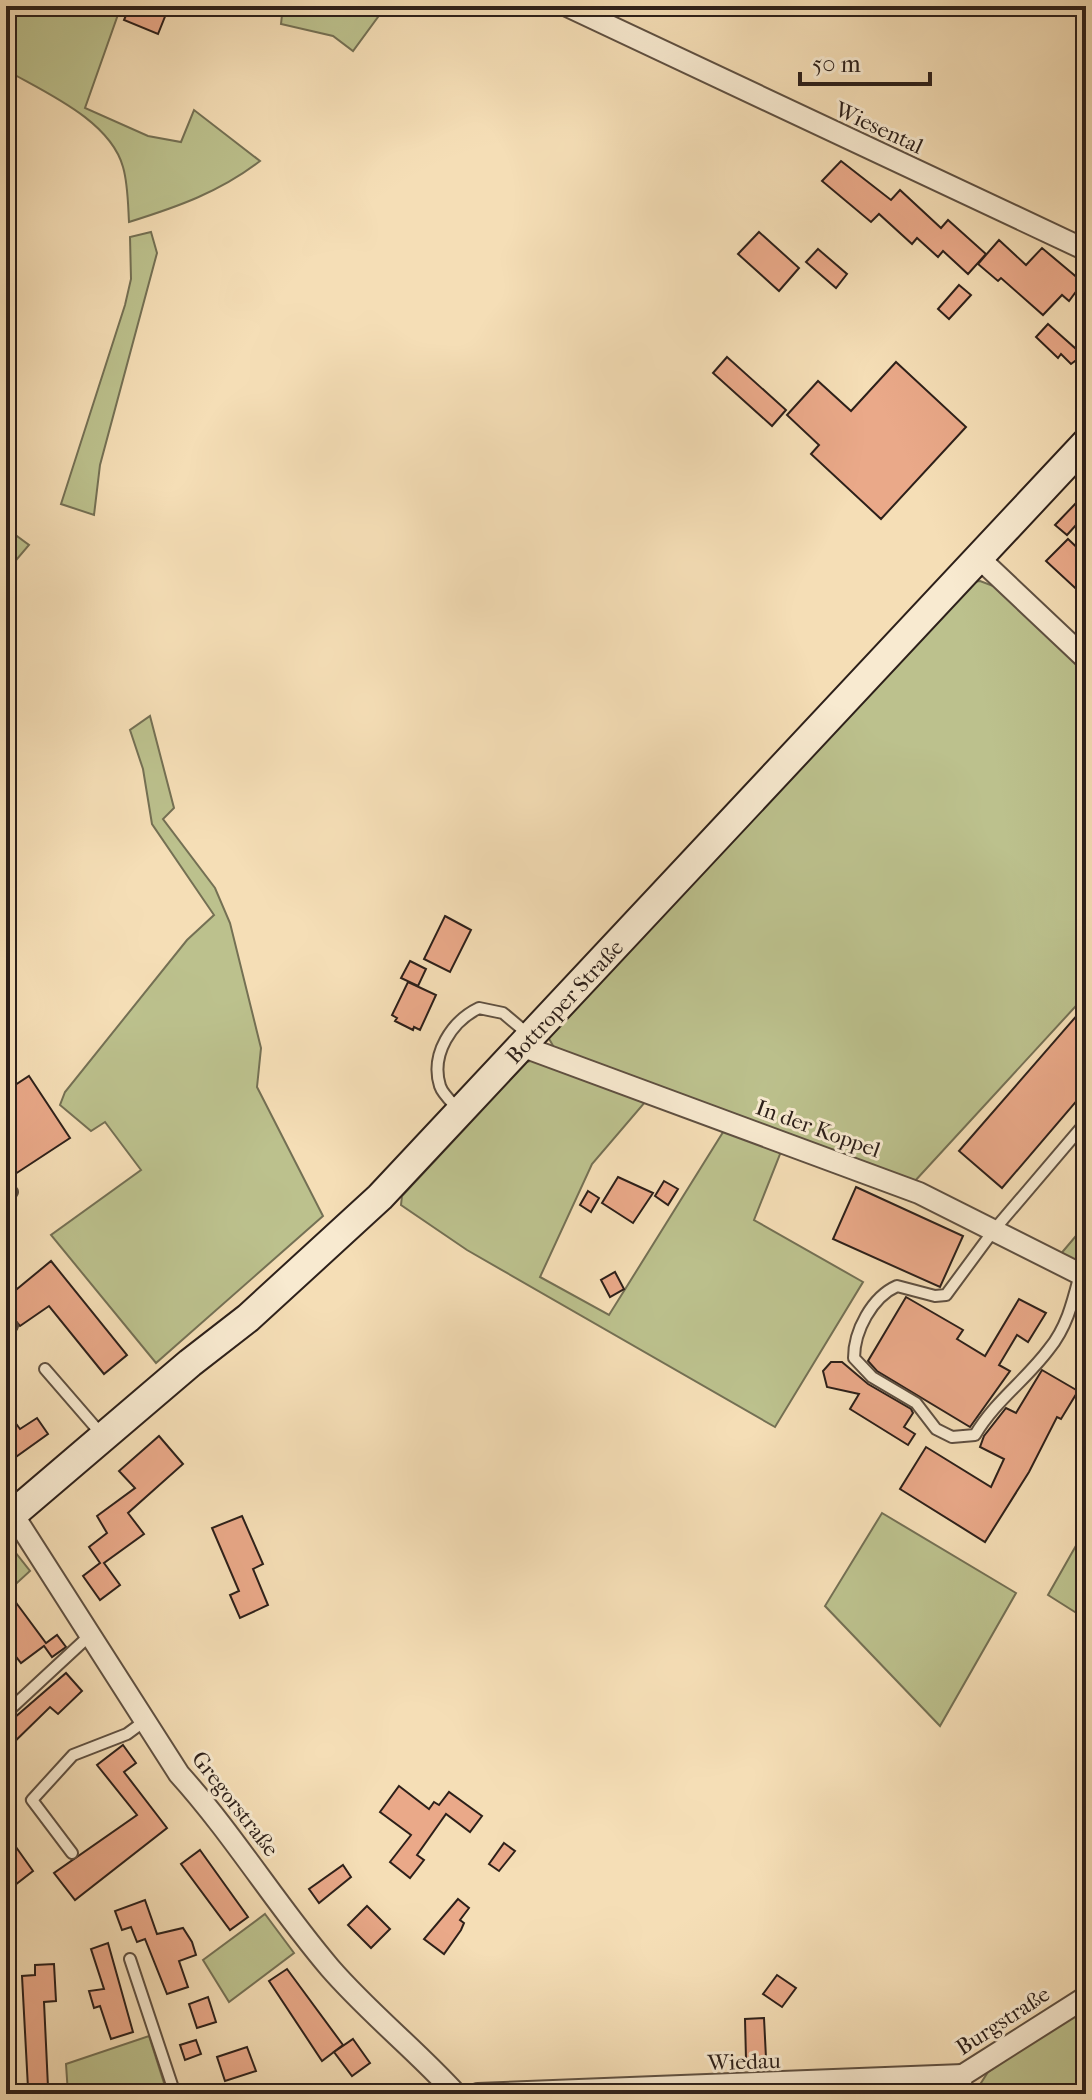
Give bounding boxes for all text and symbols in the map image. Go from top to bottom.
scale bar [800,36,930,86]
text: 50 m [812,50,861,78]
street label: Wiesental [830,96,927,160]
street label: Bottroper Straße [501,935,629,1069]
street label: In der Koppel [752,1094,884,1164]
street label: Gregorstraße [186,1746,284,1862]
street label: Burgstraße [951,1981,1055,2061]
street label: Wiedau [706,2048,782,2076]

